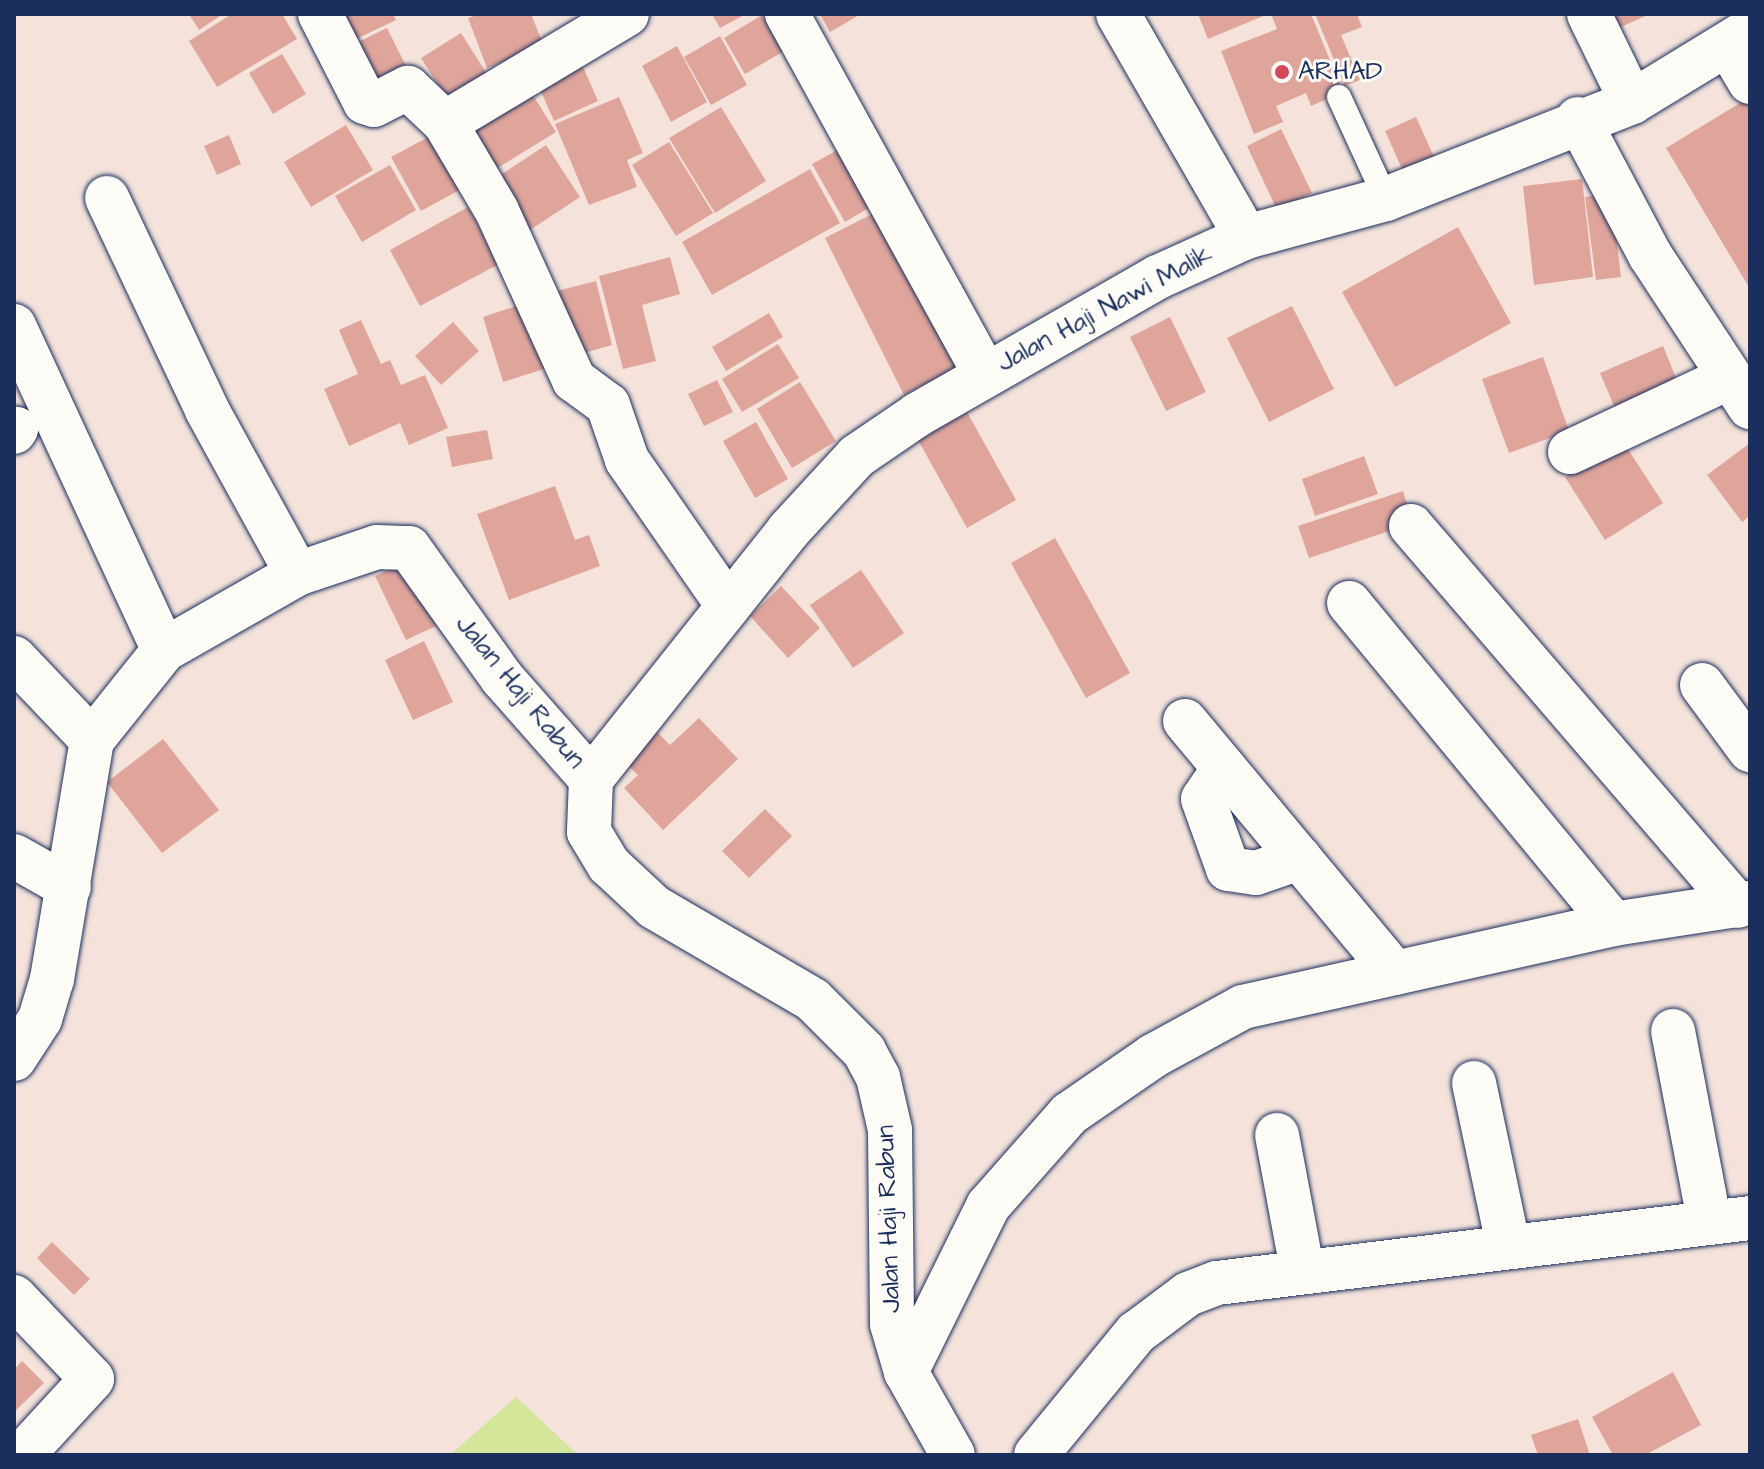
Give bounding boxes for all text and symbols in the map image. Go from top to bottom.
place label: ARHAD [1298,56,1382,88]
marker: ARHAD [1273,63,1291,81]
street label: Jalan Haji Nawi Malik [992,239,1218,379]
street label: Jalan Haji Rabun [449,609,591,775]
street label: Jalan Haji Rabun [870,1124,908,1314]

